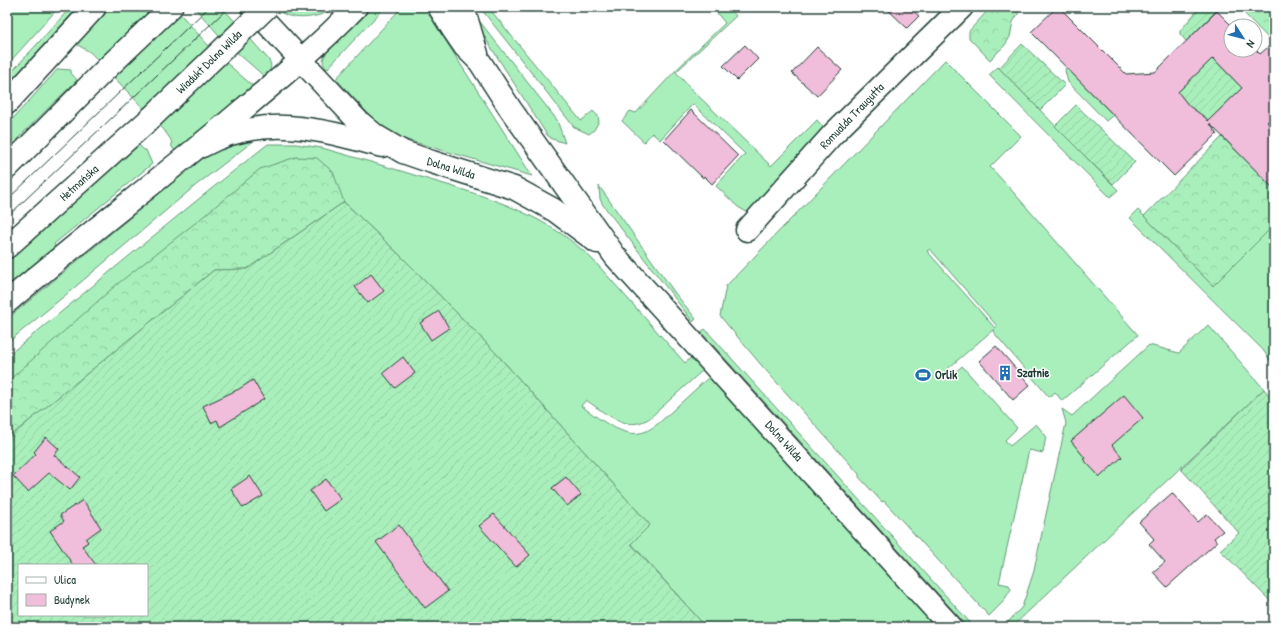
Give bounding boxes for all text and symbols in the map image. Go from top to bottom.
north arrow [1223,18,1263,58]
street label: Wiadukt Dolna Wilda [172,26,245,97]
text: N [1244,37,1258,50]
street label: Romualda Traugutta [816,79,888,153]
street label: Dolna Wilda [425,152,477,183]
street label: Hetmańska [55,160,102,205]
building icon: Szatnie [996,364,1014,382]
place label: Szatnie [1017,364,1050,381]
sports icon: Orlik [914,366,932,384]
place label: Orlik [935,366,957,383]
street label: Dolna Wilda [762,417,807,465]
legend [18,564,148,616]
text: Ulica [54,571,76,588]
text: Budynek [54,591,90,608]

